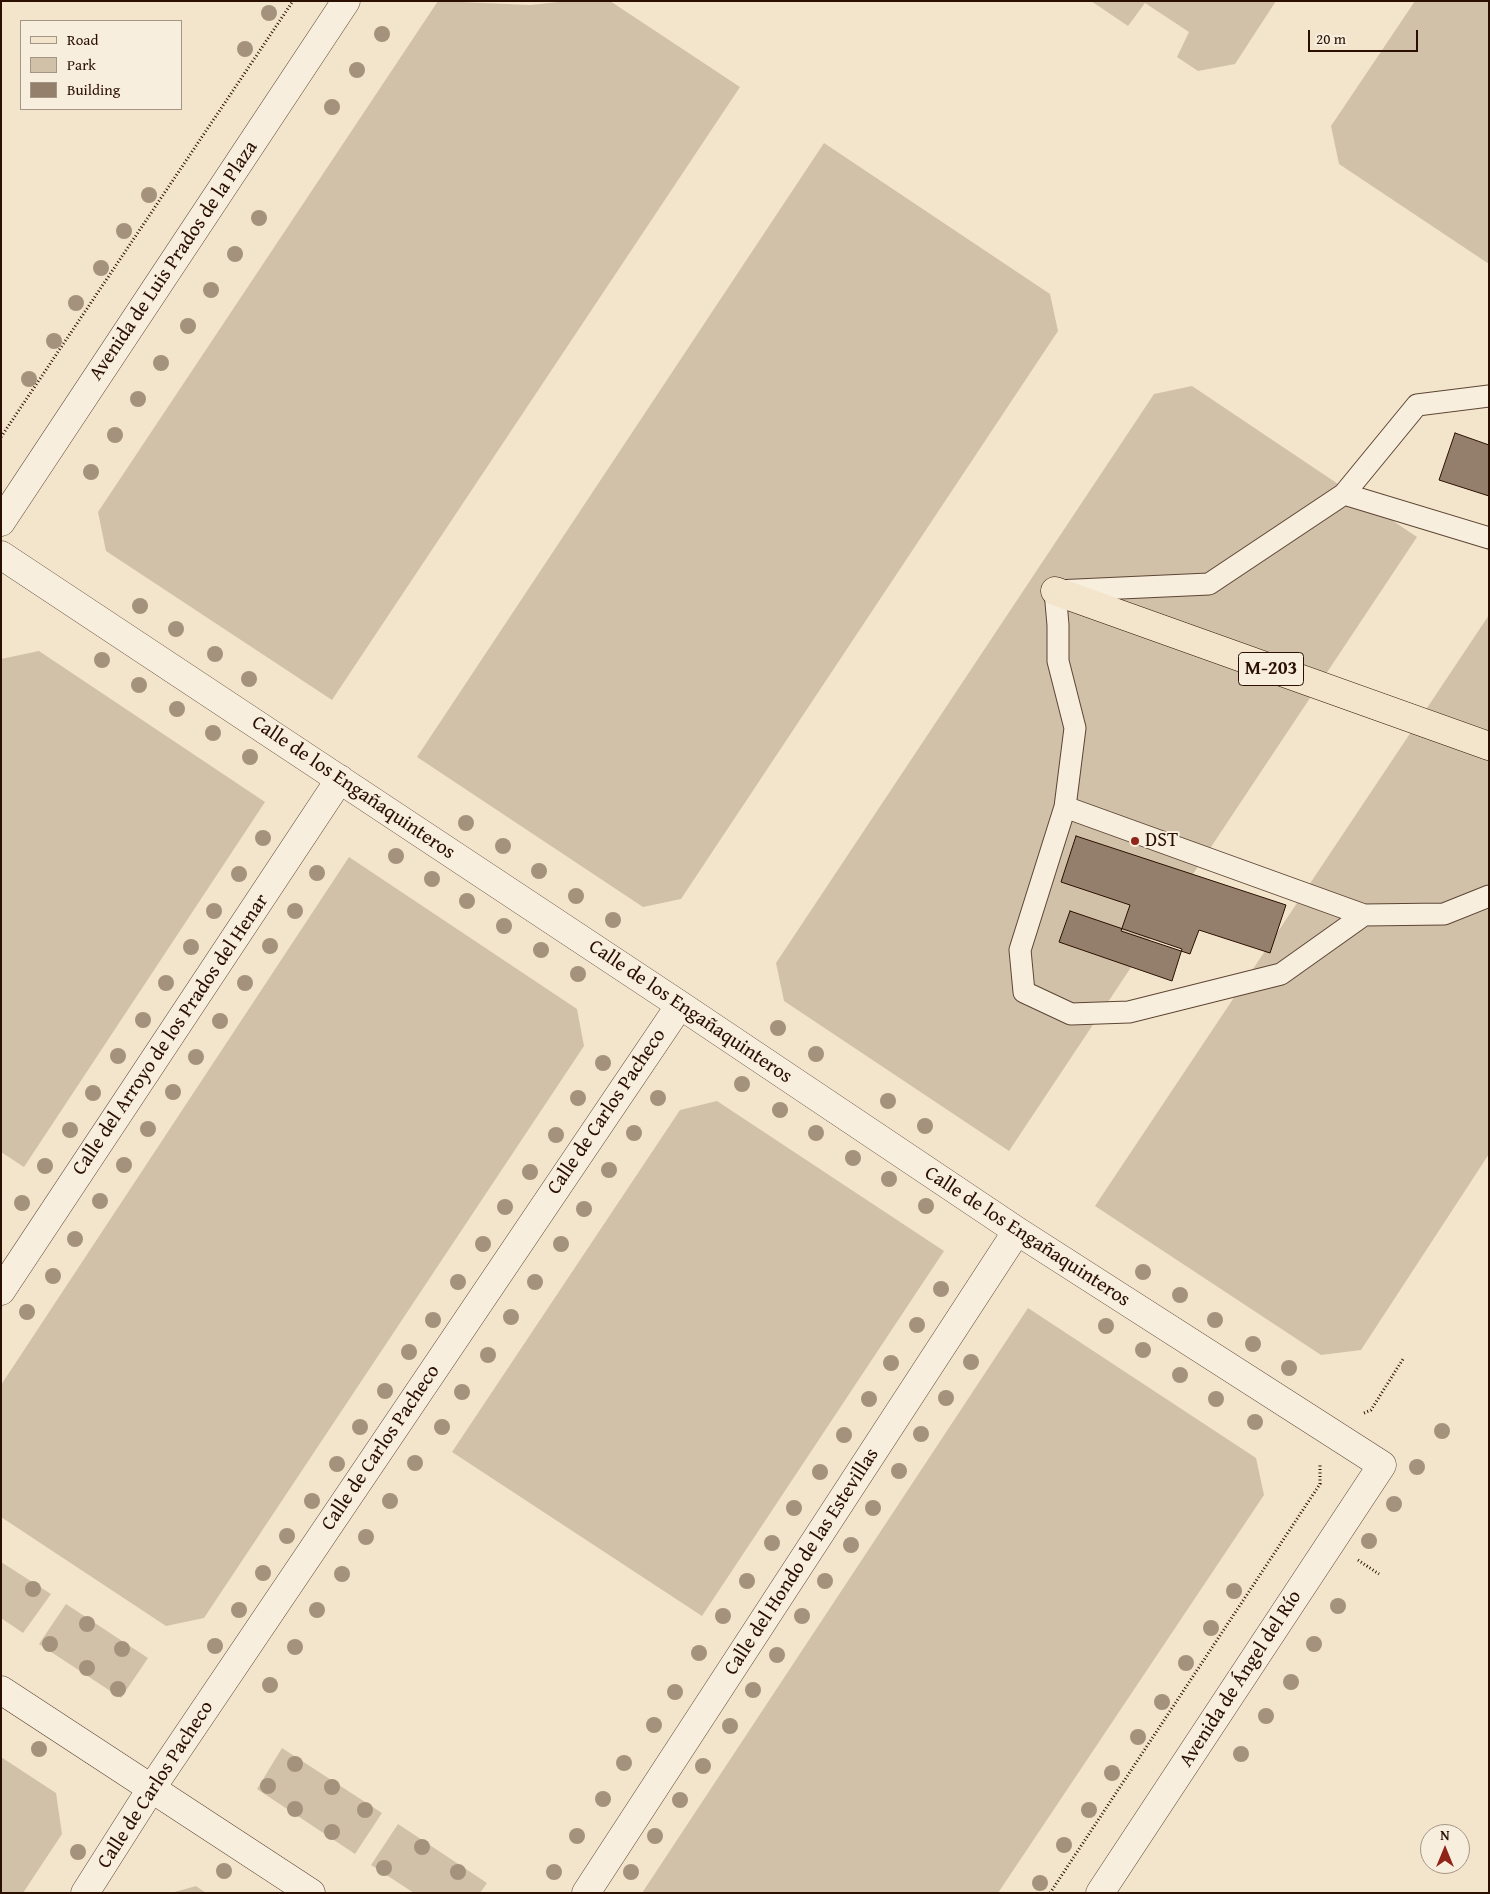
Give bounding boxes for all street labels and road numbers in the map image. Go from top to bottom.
street label: Avenida de Luis Prados de la Plaza [85,137,263,385]
road number: M-203 [1238,652,1304,686]
street label: Calle de los Engañaquinteros [247,711,459,865]
street label: Calle del Arroyo de los Prados del Henar [68,890,274,1180]
street label: Calle de los Engañaquinteros [584,935,796,1089]
street label: Calle de Carlos Pacheco [543,1024,671,1200]
street label: Calle de los Engañaquinteros [920,1162,1134,1312]
street label: Calle de Carlos Pacheco [317,1360,445,1536]
street label: Calle del Hondo de las Estevillas [720,1444,884,1680]
street label: Avenida de Ángel del Río [1175,1586,1307,1772]
street label: Calle de Carlos Pacheco [93,1697,219,1873]

